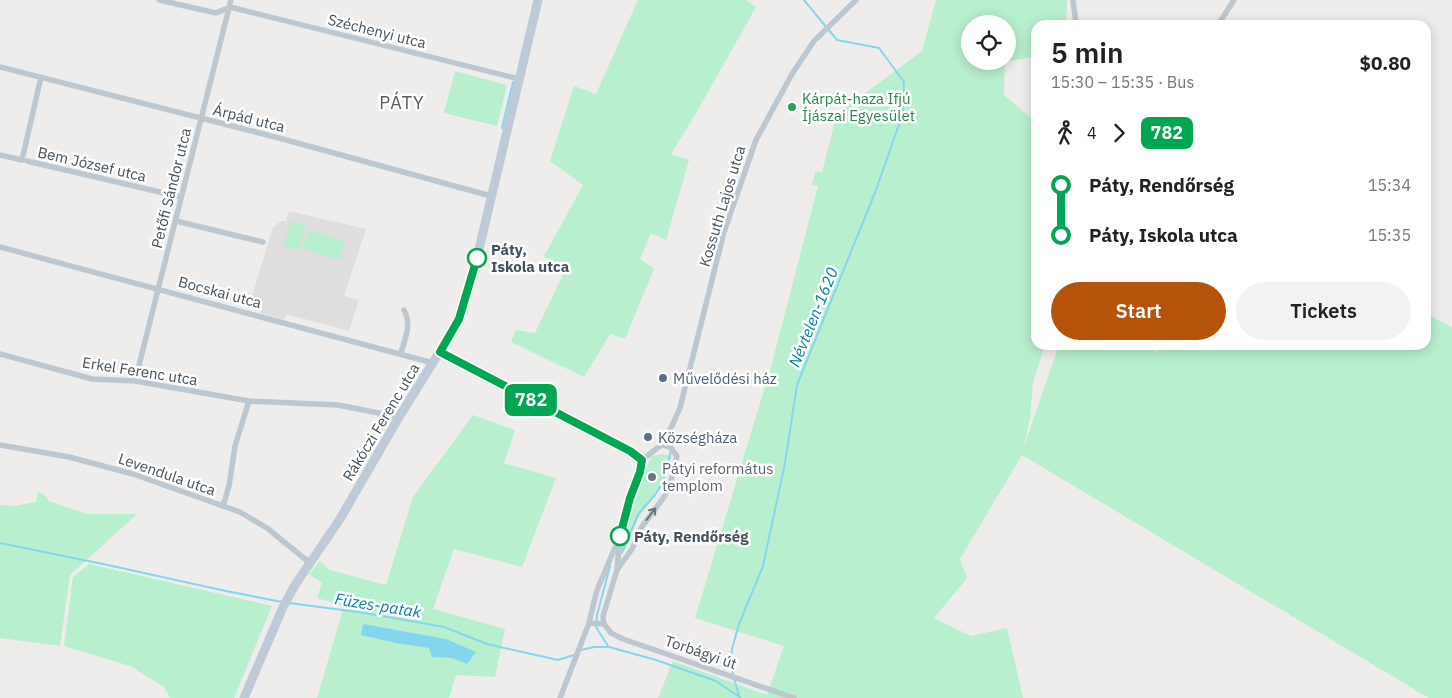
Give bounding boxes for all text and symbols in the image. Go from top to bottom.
street label: Széchenyi utca [326,10,428,52]
map controls [961,15,1016,70]
button: locate [961,15,1016,70]
text: 5 min [1051,34,1123,71]
text: $0.80 [1359,51,1411,75]
text: 15:30 – 15:35 · Bus [1051,72,1194,92]
place label: Kárpát-haza Ifjú Íjászai Egyesület [802,89,915,125]
district label: PÁTY [379,91,425,114]
street label: Árpád utca [211,100,287,136]
marker: Kárpát-haza Ifjú Íjászai Egyesület [786,101,798,113]
icon: walk [1051,119,1079,147]
icon: forward [1105,119,1133,147]
text: 782 [1151,121,1183,144]
text: 4 [1087,123,1097,143]
street label: Petőfi Sándor utca [147,126,195,250]
street label: Bem József utca [36,142,148,186]
street label: Kossuth Lajos utca [695,143,749,269]
text: Páty, Rendőrség [1089,173,1234,197]
text: 15:34 [1368,175,1411,195]
text: Páty, Iskola utca [1089,223,1238,247]
text: 15:35 [1368,225,1411,245]
place label: Páty, Iskola utca [491,240,570,276]
marker: Páty, Iskola utca [467,248,487,268]
water label: Névtelen-1620 [784,264,842,370]
street label: Bocskai utca [176,272,264,312]
button: Start [1051,282,1226,340]
button: Tickets [1236,282,1411,340]
street label: Erkel Ferenc utca [81,352,199,390]
street label: Rákóczi Ferenc utca [338,360,424,484]
place label: Művelődési ház [673,369,777,388]
marker: Művelődési ház [657,372,669,384]
line badge: 782 [502,384,560,416]
text: 782 [515,388,547,411]
place label: Községháza [658,428,737,447]
marker: Községháza [642,431,654,443]
street label: Levendula utca [116,448,218,500]
place label: Pátyi református templom [662,459,774,495]
marker: Pátyi református templom [646,471,658,483]
one-way arrow [645,508,656,521]
marker: Páty, Rendőrség [610,526,630,546]
place label: Páty, Rendőrség [634,527,749,546]
water label: Füzes-patak [333,588,423,622]
street label: Torbágyi út [663,631,739,673]

